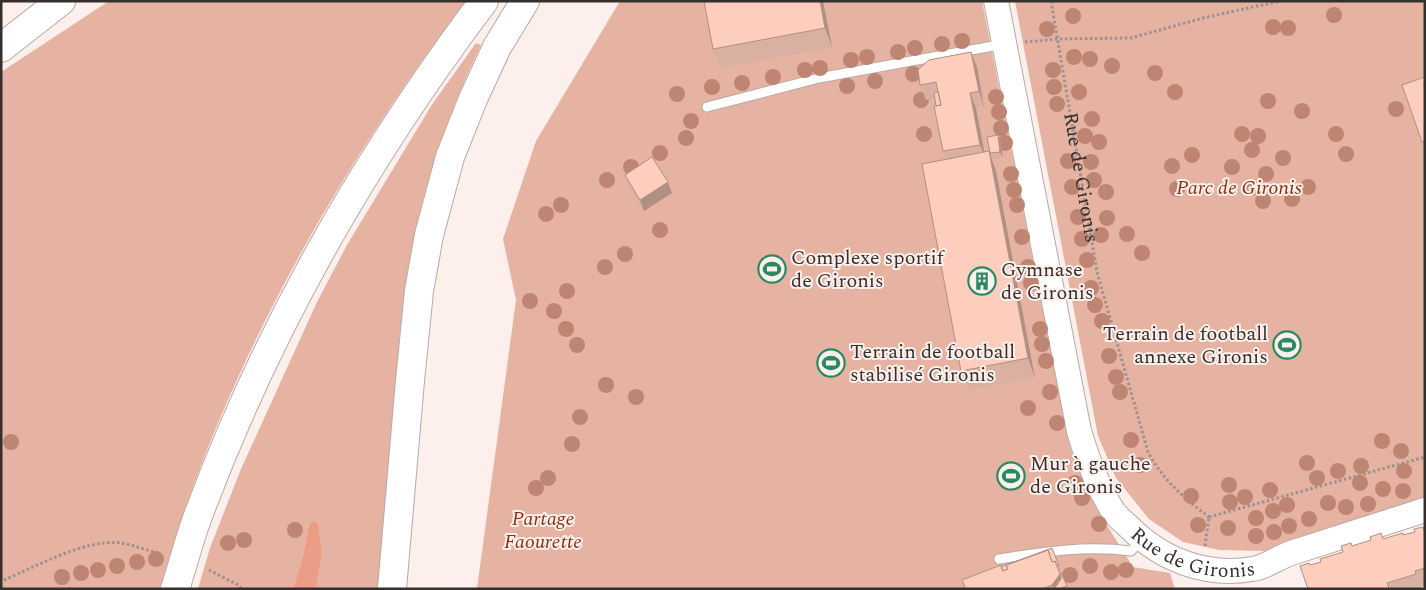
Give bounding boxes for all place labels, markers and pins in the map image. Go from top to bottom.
place label: Complexe sportif de Gironis [791,243,946,296]
sports icon: Complexe sportif de Gironis [757,254,787,284]
place label: Gymnase de Gironis [1001,255,1094,308]
building icon: Gymnase de Gironis [967,266,997,296]
place label: Terrain de football annexe Gironis [1103,319,1268,372]
sports icon: Terrain de football annexe Gironis [1272,330,1302,360]
place label: Terrain de football stabilisé Gironis [850,337,1015,390]
sports icon: Terrain de football stabilisé Gironis [816,348,846,378]
place label: Mur à gauche de Gironis [1030,449,1151,502]
sports icon: Mur à gauche de Gironis [996,461,1026,491]

